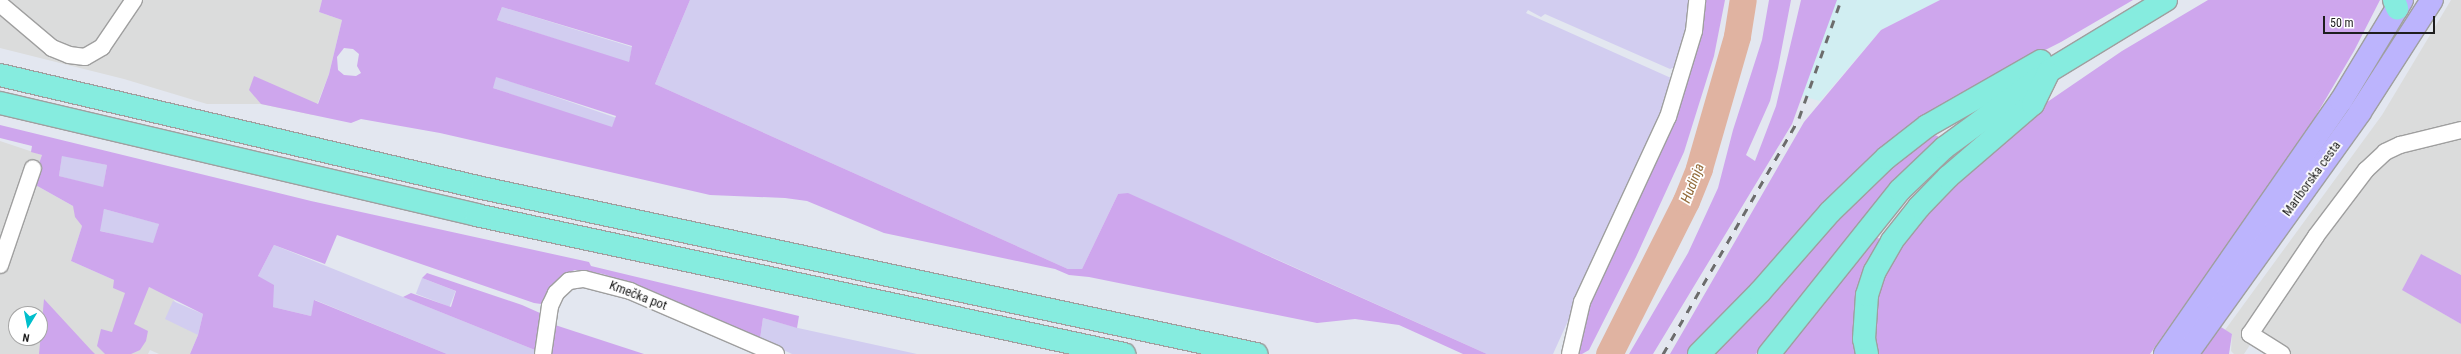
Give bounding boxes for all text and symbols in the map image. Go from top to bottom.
scale bar [2325,8,2437,34]
text: 50 m [2330,16,2354,30]
street label: Mariborska cesta [2280,138,2344,220]
water label: Hudinja [1677,161,1707,205]
street label: Kmečka pot [607,278,669,314]
north arrow [8,306,48,346]
text: N [22,330,30,344]

